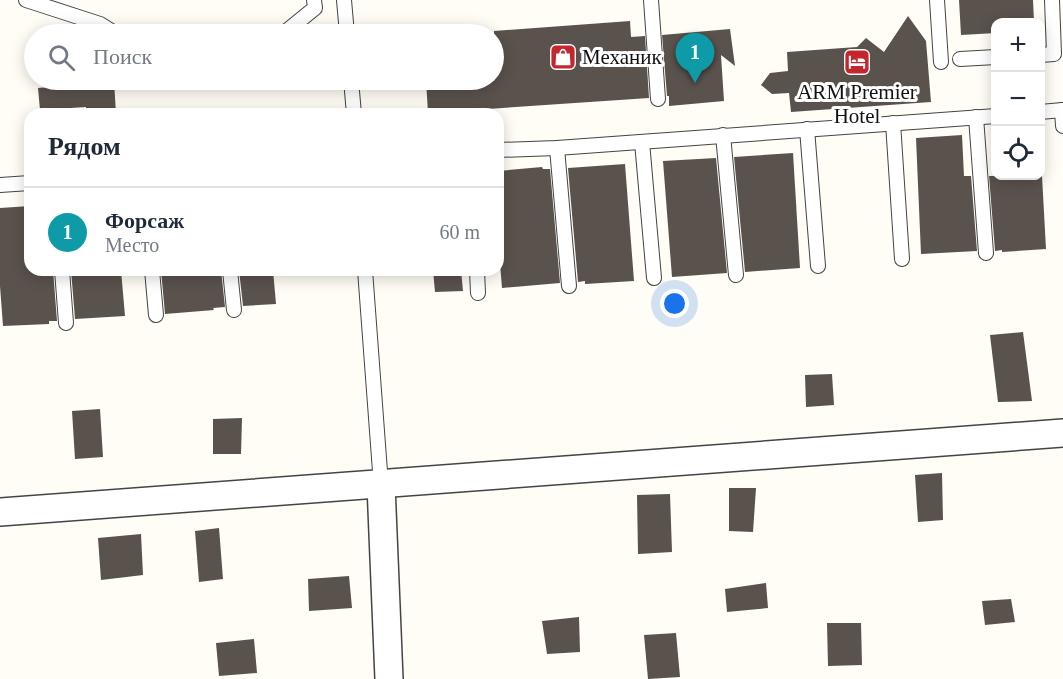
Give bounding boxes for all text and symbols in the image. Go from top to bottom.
map controls [991,18,1045,180]
button: + [991,18,1045,72]
search box [24,24,504,90]
pin: 1 [676,34,714,83]
icon: search [45,41,78,74]
shop icon: Механик [548,42,578,72]
text: Поиск [93,44,152,69]
place label: Механик [582,45,662,69]
hotel icon: ARM Premier Hotel [842,47,872,77]
button: − [991,72,1045,126]
place label: ARM Premier Hotel [797,80,917,128]
button: locate [991,126,1045,180]
text: Рядом [48,132,121,161]
text: Форсаж [105,208,184,233]
text: 1 [63,221,73,243]
text: 60 m [439,221,480,243]
text: Место [105,234,159,256]
your location [660,289,689,318]

